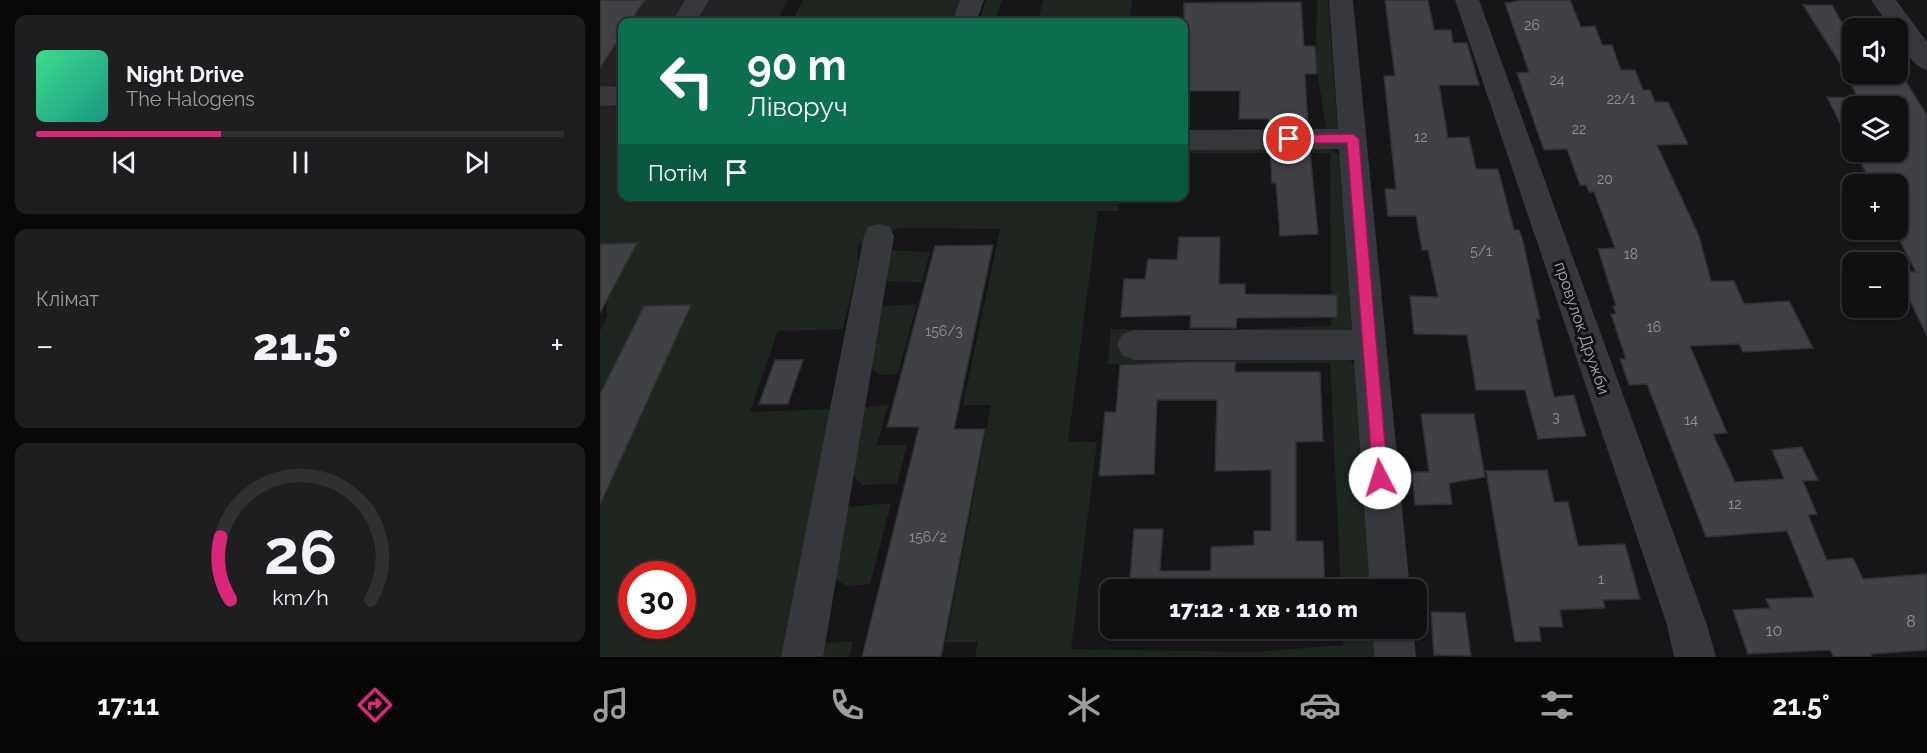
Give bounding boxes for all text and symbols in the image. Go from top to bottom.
house number: 26 [1524,17,1540,33]
map controls [1842,18,1908,318]
button: sound [1842,18,1908,84]
text: 90 m [747,41,847,90]
icon: left [648,42,726,120]
text: Night Drive [126,61,244,87]
house number: 24 [1550,72,1565,88]
text: The Halogens [126,87,255,111]
text: Ліворуч [747,91,848,122]
house number: 22/1 [1607,91,1635,107]
button: layers [1842,96,1908,162]
pin [1263,113,1314,164]
house number: 22 [1572,121,1586,137]
icon: arrive [1272,122,1305,155]
house number: 12 [1414,129,1428,145]
icon: previous [108,146,141,179]
icon: pause [284,146,317,179]
icon: next [460,146,493,179]
icon: arrive [720,156,753,189]
text: Потім [648,160,708,186]
house number: 20 [1597,171,1613,187]
button: + [1842,174,1908,240]
house number: 5/1 [1470,243,1492,259]
house number: 18 [1624,246,1638,262]
button: − [1842,252,1908,318]
street label: провулок Дружби [1550,259,1614,397]
text: Клімат [36,287,99,311]
text: 21.5° [253,318,351,371]
house number: 16 [1647,319,1661,335]
house number: 156/3 [925,323,963,339]
text: − [36,326,54,365]
text: + [550,326,564,365]
house number: 3 [1552,409,1560,425]
house number: 14 [1684,412,1698,428]
position arrow [1348,446,1412,510]
house number: 12 [1728,496,1742,512]
text: 26 [263,515,337,589]
house number: 156/2 [909,529,947,545]
speed limit sign: 30 [618,561,696,639]
house number: 1 [1598,571,1604,587]
text: km/h [272,585,328,610]
text: 17:12 · 1 хв · 110 m [1169,596,1358,622]
house number: 8 [1906,612,1916,631]
house number: 10 [1766,621,1782,640]
icon: directions [354,684,396,726]
icon: music [590,684,632,726]
icon: phone [826,684,868,726]
icon: climate [1063,684,1105,726]
icon: car [1299,684,1341,726]
icon: filters [1536,684,1578,726]
text: 17:11 [97,690,159,721]
text: 21.5° [1772,690,1830,721]

